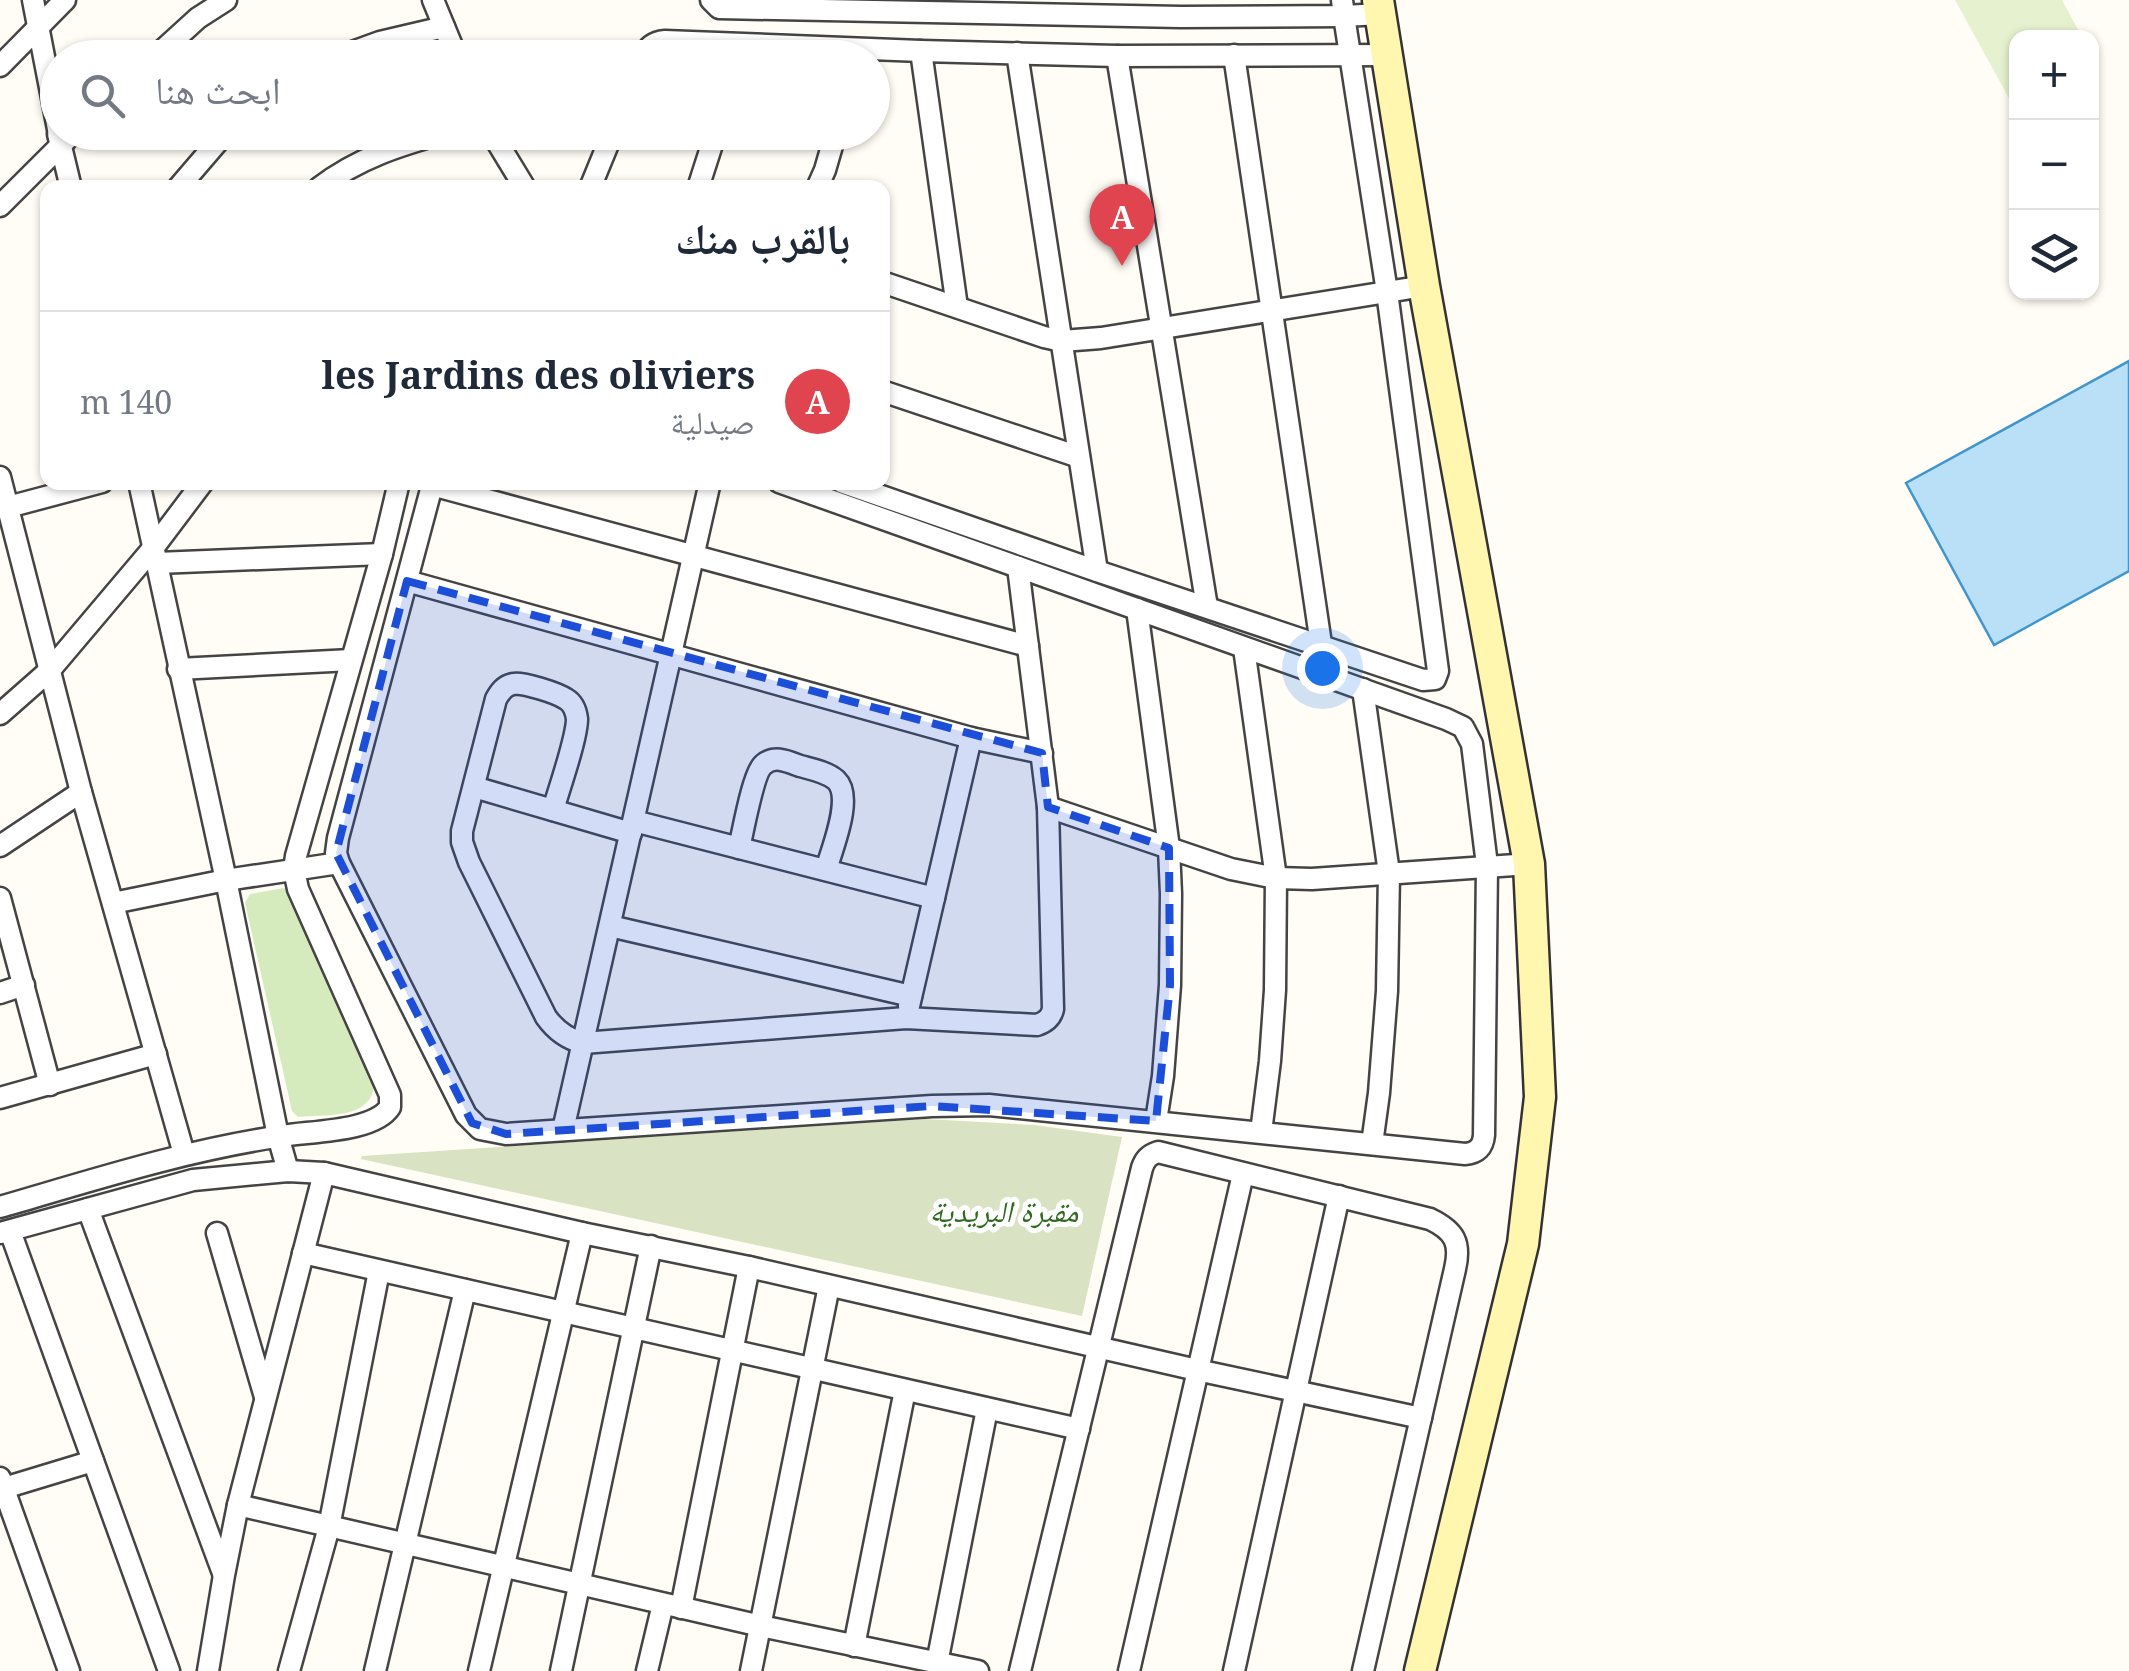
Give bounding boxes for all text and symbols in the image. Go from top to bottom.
map controls [2009,30,2099,300]
button: + [2009,30,2099,120]
search box [40,40,890,150]
text: ابحث هنا [155,63,281,115]
icon: search [75,68,130,123]
button: − [2009,120,2099,210]
pin: A [1090,184,1154,266]
text: بالقرب منك [675,209,850,266]
button: layers [2009,210,2099,300]
text: les Jardins des oliviers [322,348,755,400]
text: 140 m [80,380,172,423]
text: A [805,380,830,423]
text: صيدلية [670,400,755,443]
your location [1297,643,1348,694]
park label: مقبرة البريدية [930,1190,1079,1231]

